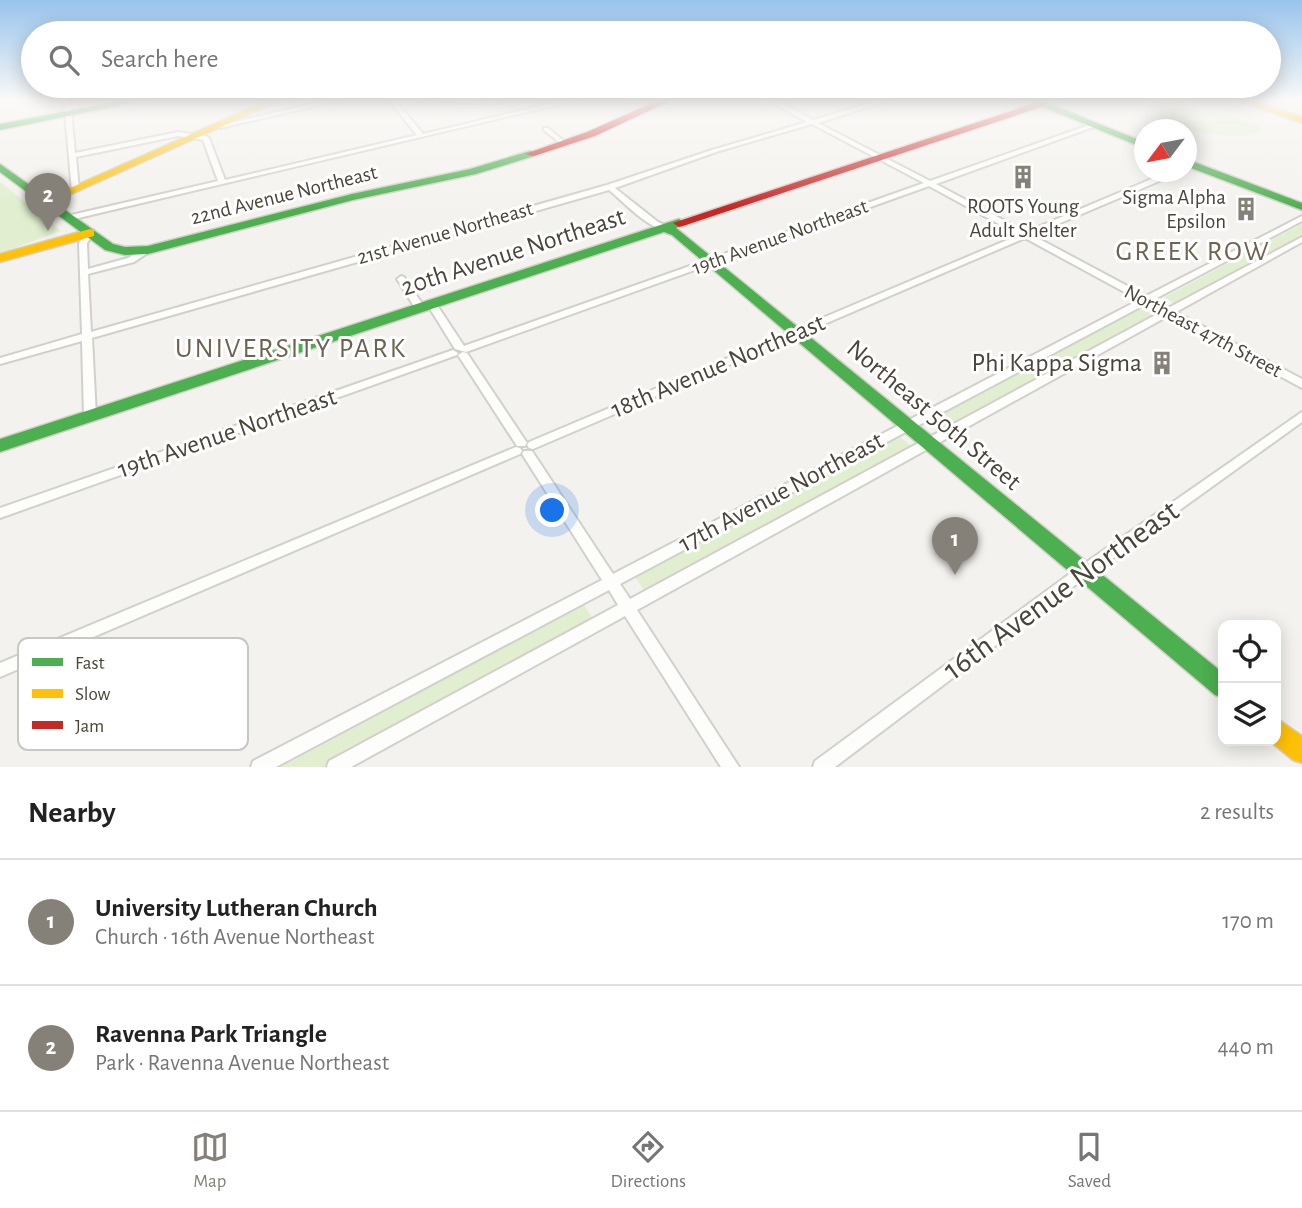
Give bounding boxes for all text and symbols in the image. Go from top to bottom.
search box [21,21,1281,98]
icon: search [45,41,83,79]
text: Search here [101,46,219,72]
north arrow [1134,119,1197,182]
street label: 22nd Avenue Northeast [189,162,380,228]
building icon: ROOTS Young Adult Shelter [1009,163,1037,191]
pin: 2 [25,173,71,231]
place label: Sigma Alpha Epsilon [1122,187,1226,232]
street label: 19th Avenue Northeast [689,195,871,279]
building icon: Sigma Alpha Epsilon [1232,195,1260,223]
place label: ROOTS Young Adult Shelter [967,196,1080,241]
street label: 21st Avenue Northeast [355,198,535,268]
street label: 20th Avenue Northeast [398,204,628,300]
district label: GREEK ROW [1116,238,1270,266]
street label: Northeast 47th Street [1121,281,1286,382]
street label: 18th Avenue Northeast [607,309,829,423]
district label: UNIVERSITY PARK [175,335,407,363]
street label: Northeast 50th Street [842,335,1026,495]
building icon: Phi Kappa Sigma [1148,349,1176,377]
place label: Phi Kappa Sigma [972,350,1142,376]
street label: 19th Avenue Northeast [114,383,340,483]
street label: 17th Avenue Northeast [674,427,888,557]
street label: 16th Avenue Northeast [936,492,1186,688]
your location [535,493,569,527]
pin: 1 [932,517,978,575]
map controls [1218,620,1281,746]
button: locate [1218,620,1281,683]
legend [18,638,248,750]
text: Fast [75,654,105,673]
button: layers [1218,683,1281,746]
text: Slow [75,685,111,704]
text: Jam [75,717,104,736]
text: Nearby [28,798,116,828]
text: 2 results [1200,801,1274,824]
text: University Lutheran Church [95,895,378,921]
text: 1 [47,910,55,933]
text: 170 m [1222,910,1274,933]
text: Church · 16th Avenue Northeast [95,926,374,949]
text: Ravenna Park Triangle [95,1021,327,1047]
text: 2 [46,1036,56,1059]
text: 440 m [1218,1036,1274,1059]
text: Park · Ravenna Avenue Northeast [95,1052,389,1075]
tab: Map [191,1128,229,1193]
tab: Directions [610,1128,686,1193]
tab: Saved [1068,1128,1111,1193]

